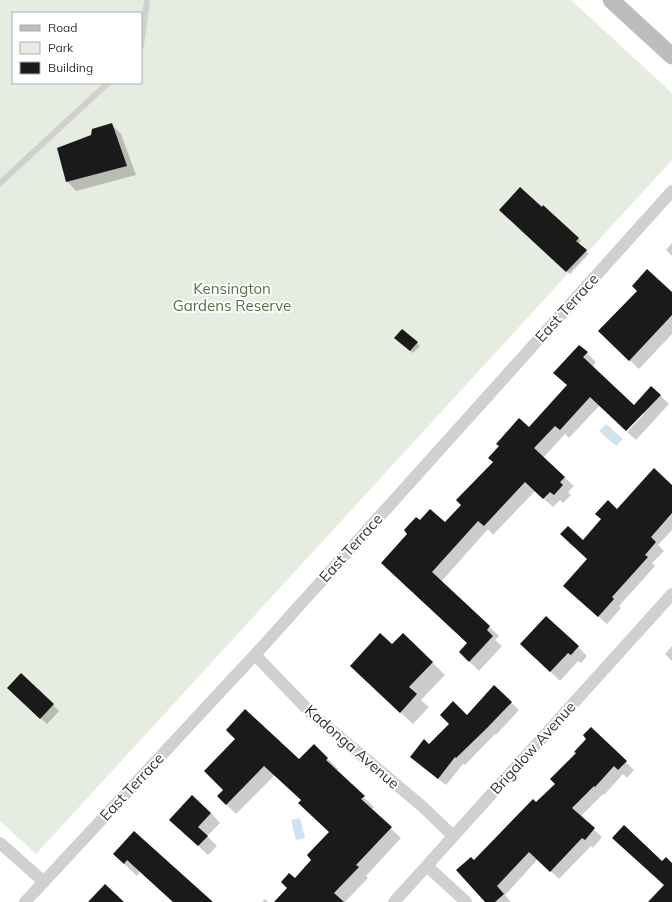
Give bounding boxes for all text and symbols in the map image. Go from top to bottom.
legend [12,12,142,84]
text: Road [48,20,77,35]
text: Park [48,40,74,55]
text: Building [48,60,93,75]
street label: East Terrace [531,270,602,346]
park label: Kensington Gardens Reserve [173,279,291,315]
street label: East Terrace [315,510,386,586]
street label: Brigalow Avenue [486,697,579,798]
street label: Kadonga Avenue [301,700,403,793]
street label: East Terrace [96,749,168,824]

